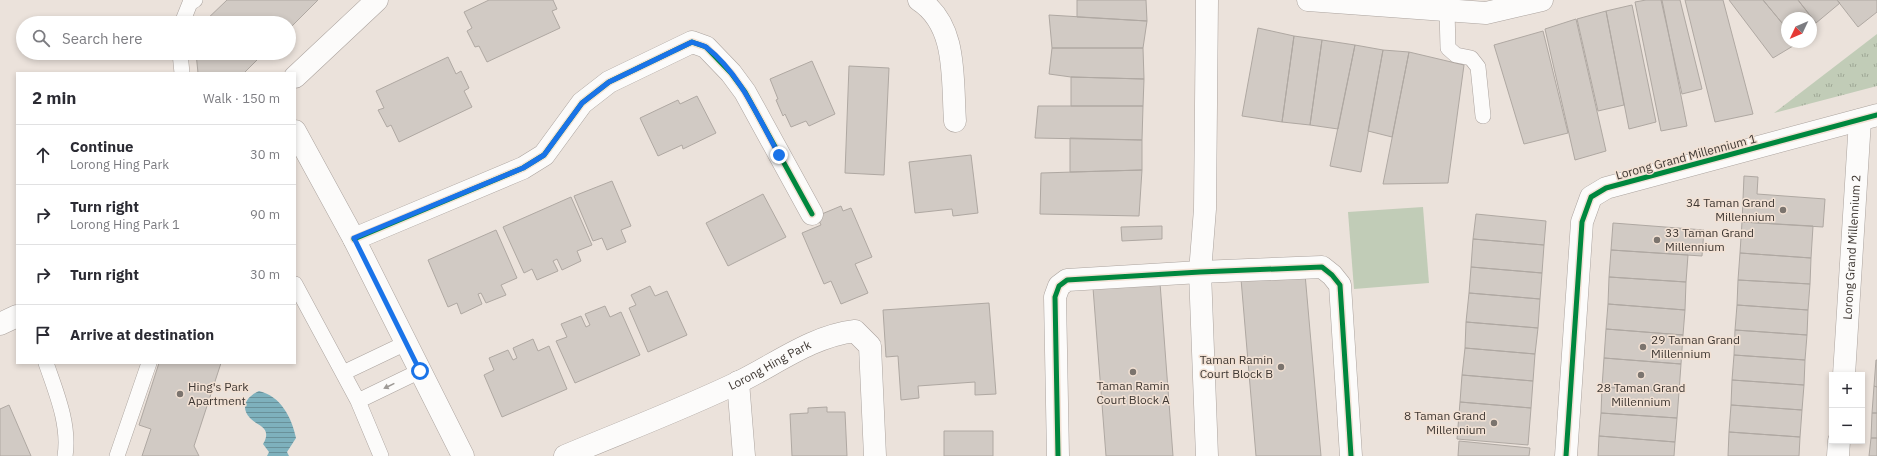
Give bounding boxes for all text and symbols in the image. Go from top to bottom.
north arrow [1781,12,1817,48]
search box [16,16,296,60]
icon: search [30,27,52,49]
text: Search here [62,29,142,48]
text: 2 min [32,87,76,109]
text: Walk · 150 m [203,90,280,107]
street label: Lorong Grand Millennium 1 [1614,130,1758,183]
text: Continue [70,137,134,156]
icon: ahead [32,144,54,166]
text: 30 m [250,146,280,163]
route end [770,146,788,164]
text: Lorong Hing Park [70,156,169,173]
street label: Lorong Grand Millennium 2 [1839,174,1864,320]
place label: 34 Taman Grand Millennium [1686,195,1775,224]
text: Turn right [70,197,139,216]
icon: right [32,204,54,226]
marker: 34 Taman Grand Millennium [1778,205,1788,215]
text: 90 m [250,206,280,223]
text: Lorong Hing Park 1 [70,216,180,233]
place label: 33 Taman Grand Millennium [1665,225,1754,254]
marker: 33 Taman Grand Millennium [1652,235,1662,245]
icon: right [32,264,54,286]
text: Turn right [70,265,139,284]
text: 30 m [250,266,280,283]
icon: arrive [32,324,54,346]
text: Arrive at destination [70,325,214,344]
place label: 29 Taman Grand Millennium [1651,332,1740,361]
street label: Lorong Hing Park [726,337,814,393]
marker: 29 Taman Grand Millennium [1638,342,1648,352]
place label: Taman Ramin Court Block B [1200,352,1273,381]
route start [411,362,429,380]
marker: Taman Ramin Court Block B [1276,362,1286,372]
marker: Taman Ramin Court Block A [1128,367,1138,377]
marker: 28 Taman Grand Millennium [1636,370,1646,380]
map controls [1829,372,1865,444]
button: + [1829,372,1865,408]
place label: Taman Ramin Court Block A [1096,378,1170,407]
place label: Hing's Park Apartment [188,379,249,408]
place label: 28 Taman Grand Millennium [1596,380,1686,409]
one-way arrow [383,383,395,389]
marker: Hing's Park Apartment [175,389,185,399]
place label: 8 Taman Grand Millennium [1404,408,1486,437]
button: − [1829,408,1865,444]
marker: 8 Taman Grand Millennium [1489,418,1499,428]

